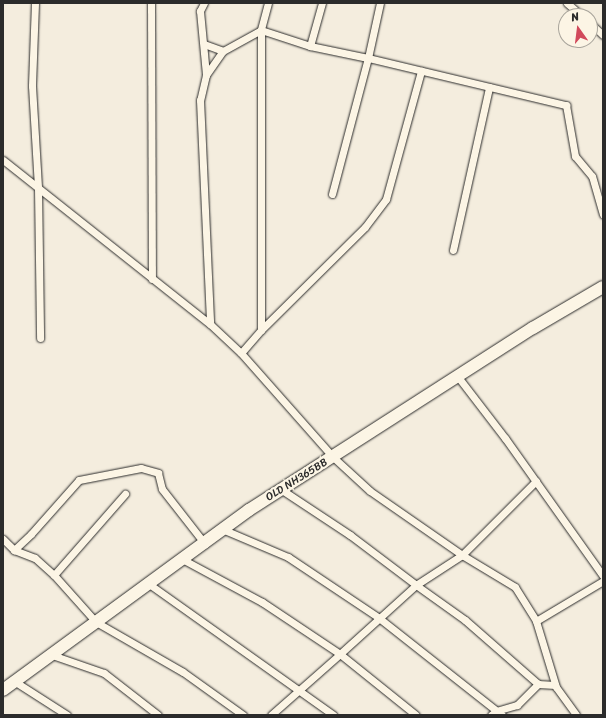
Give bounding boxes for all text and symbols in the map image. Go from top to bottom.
text: N [569,7,581,27]
north arrow [558,8,598,48]
street label: OLD NH365BB [264,456,330,504]

